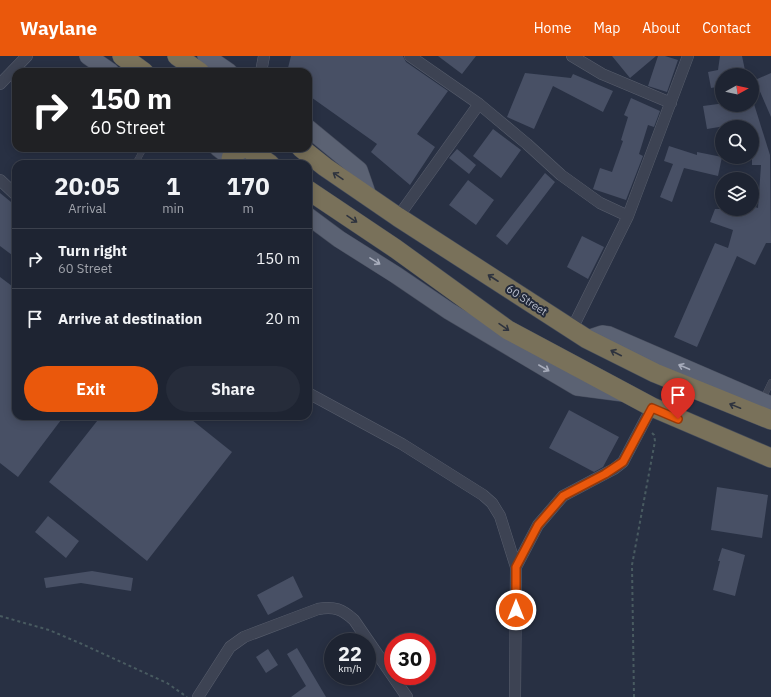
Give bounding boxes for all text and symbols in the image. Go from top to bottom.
text: Waylane [20,16,97,40]
text: Home [534,19,571,37]
text: Map [593,19,620,37]
text: About [642,19,680,37]
text: Contact [702,19,751,37]
north arrow [715,68,759,112]
map controls [715,68,759,216]
text: 150 m [90,80,172,117]
icon: right [24,84,76,136]
text: 60 Street [90,116,165,139]
button: search [715,120,759,164]
text: 20:05 [54,170,120,202]
text: 1 [166,170,180,202]
text: 170 [226,170,270,202]
one-way arrow [333,172,344,180]
button: layers [715,172,759,216]
text: Arrival [68,200,106,217]
text: min [162,200,184,217]
text: m [242,200,254,217]
one-way arrow [346,215,357,223]
text: Turn right [58,241,127,260]
icon: right [24,248,46,270]
text: 150 m [256,249,300,268]
one-way arrow [369,258,381,266]
text: 60 Street [58,260,112,277]
one-way arrow [488,274,499,282]
street label: 60 Street [504,282,550,318]
icon: arrive [24,308,46,330]
text: Arrive at destination [58,309,202,328]
text: 20 m [265,309,300,328]
one-way arrow [498,323,509,331]
one-way arrow [610,349,622,357]
one-way arrow [678,363,690,370]
one-way arrow [538,365,550,373]
button: Exit [24,366,158,412]
button: Share [166,366,300,412]
pin [661,378,695,419]
icon: arrive [667,384,689,406]
one-way arrow [729,401,741,409]
position arrow [495,589,537,631]
speed limit sign: 30 [384,633,436,685]
text: 22 [338,640,362,667]
text: km/h [338,662,362,675]

